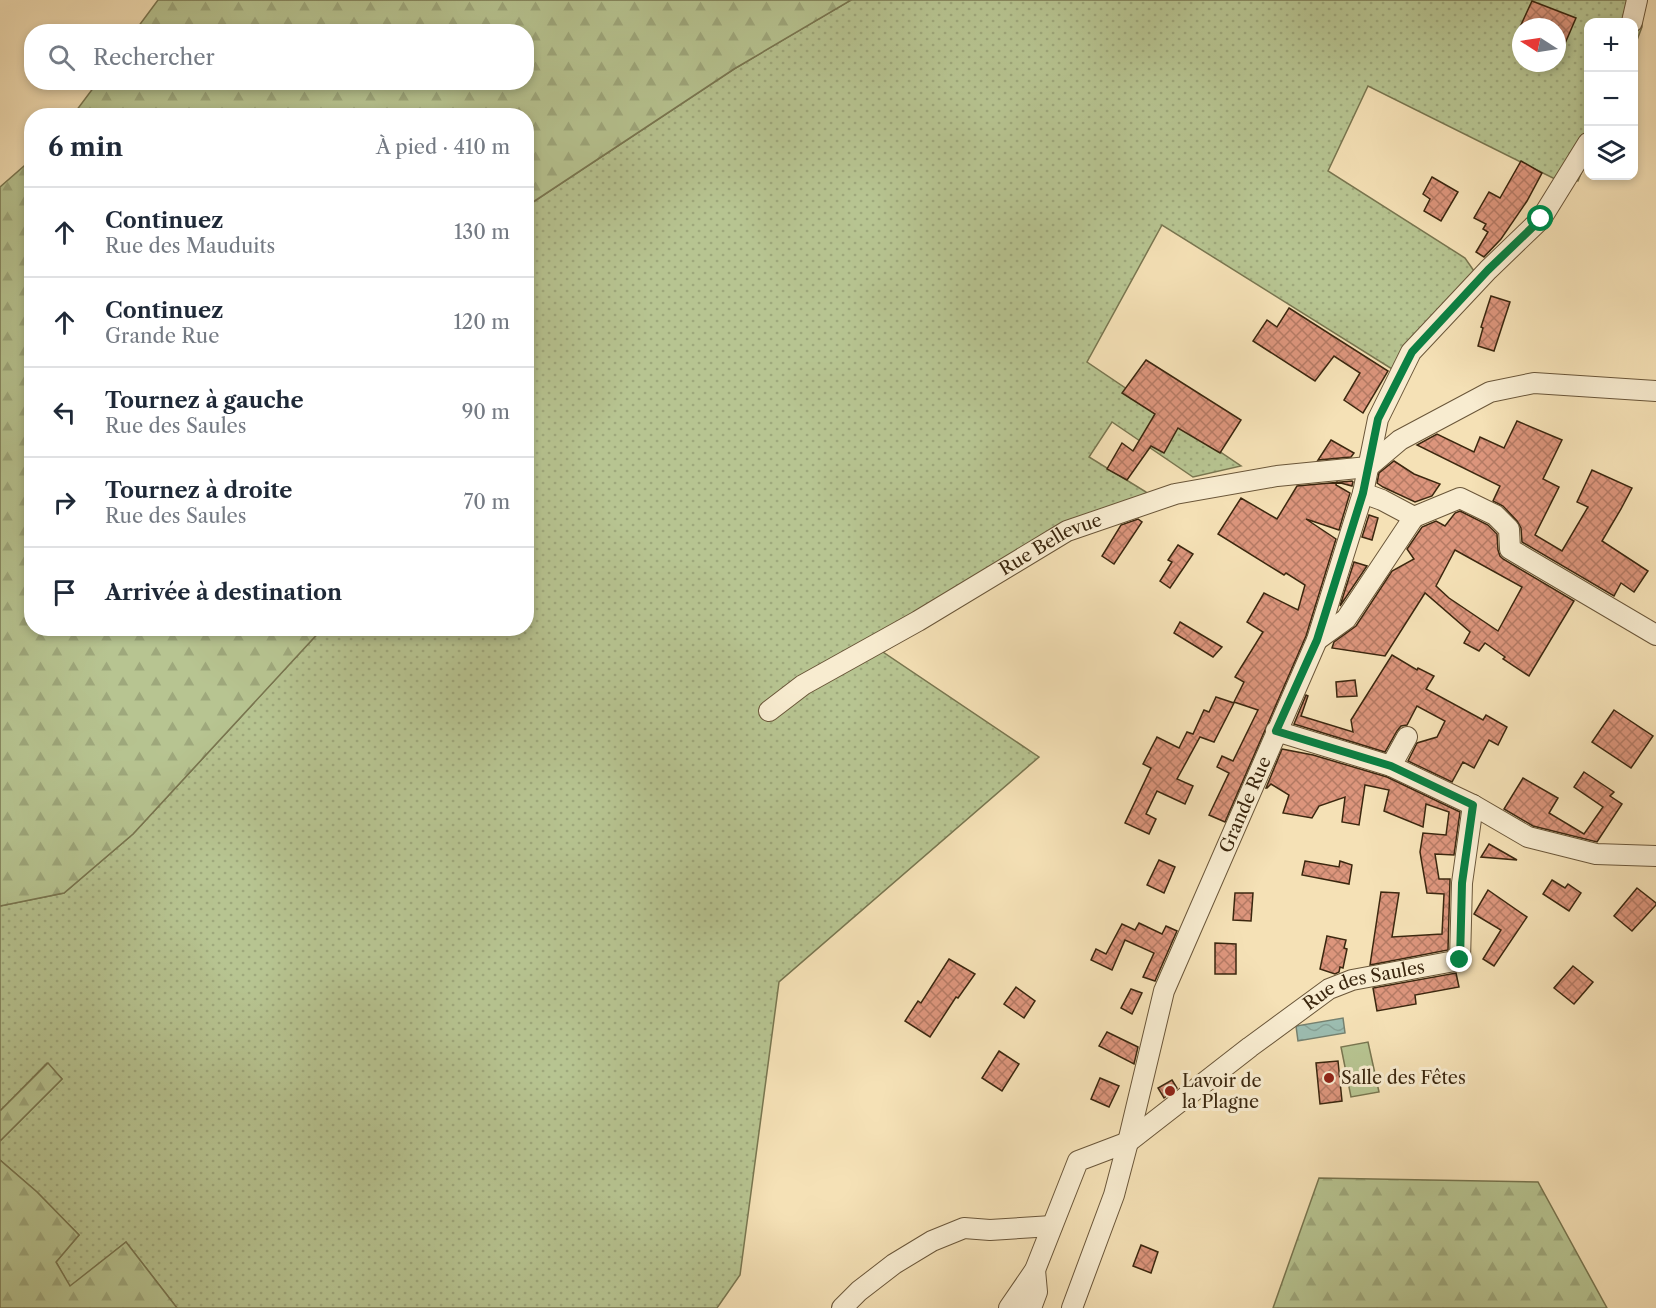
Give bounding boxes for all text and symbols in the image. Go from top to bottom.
north arrow [1512,18,1566,72]
map controls [1584,18,1638,180]
button: + [1584,18,1638,72]
search box [24,24,534,90]
icon: search [45,41,78,74]
text: Rechercher [93,44,215,71]
button: − [1584,72,1638,126]
button: layers [1584,126,1638,180]
text: 6 min [48,131,123,163]
text: À pied · 410 m [376,135,510,159]
route start [1527,205,1553,231]
text: Continuez [105,207,224,234]
icon: ahead [48,216,81,249]
text: 130 m [454,220,510,244]
text: Rue des Mauduits [105,234,275,258]
text: Continuez [105,297,224,324]
icon: ahead [48,306,81,339]
text: 120 m [453,310,510,334]
text: Grande Rue [105,324,219,348]
text: Tournez à gauche [105,387,304,414]
icon: left [48,396,81,429]
text: 90 m [462,400,510,424]
text: Rue des Saules [105,414,247,438]
text: Tournez à droite [105,477,292,504]
icon: right [48,486,81,519]
text: 70 m [464,490,510,514]
text: Rue des Saules [105,504,247,528]
street label: Rue Bellevue [995,509,1105,580]
icon: arrive [48,576,81,609]
text: Arrivée à destination [105,579,342,606]
street label: Grande Rue [1215,753,1276,856]
route end [1446,946,1472,972]
street label: Rue des Saules [1299,956,1426,1015]
place label: Salle des Fêtes [1341,1067,1466,1089]
place label: Lavoir de la Plagne [1182,1070,1262,1113]
marker: Salle des Fêtes [1322,1071,1336,1085]
marker: Lavoir de la Plagne [1163,1084,1177,1098]

